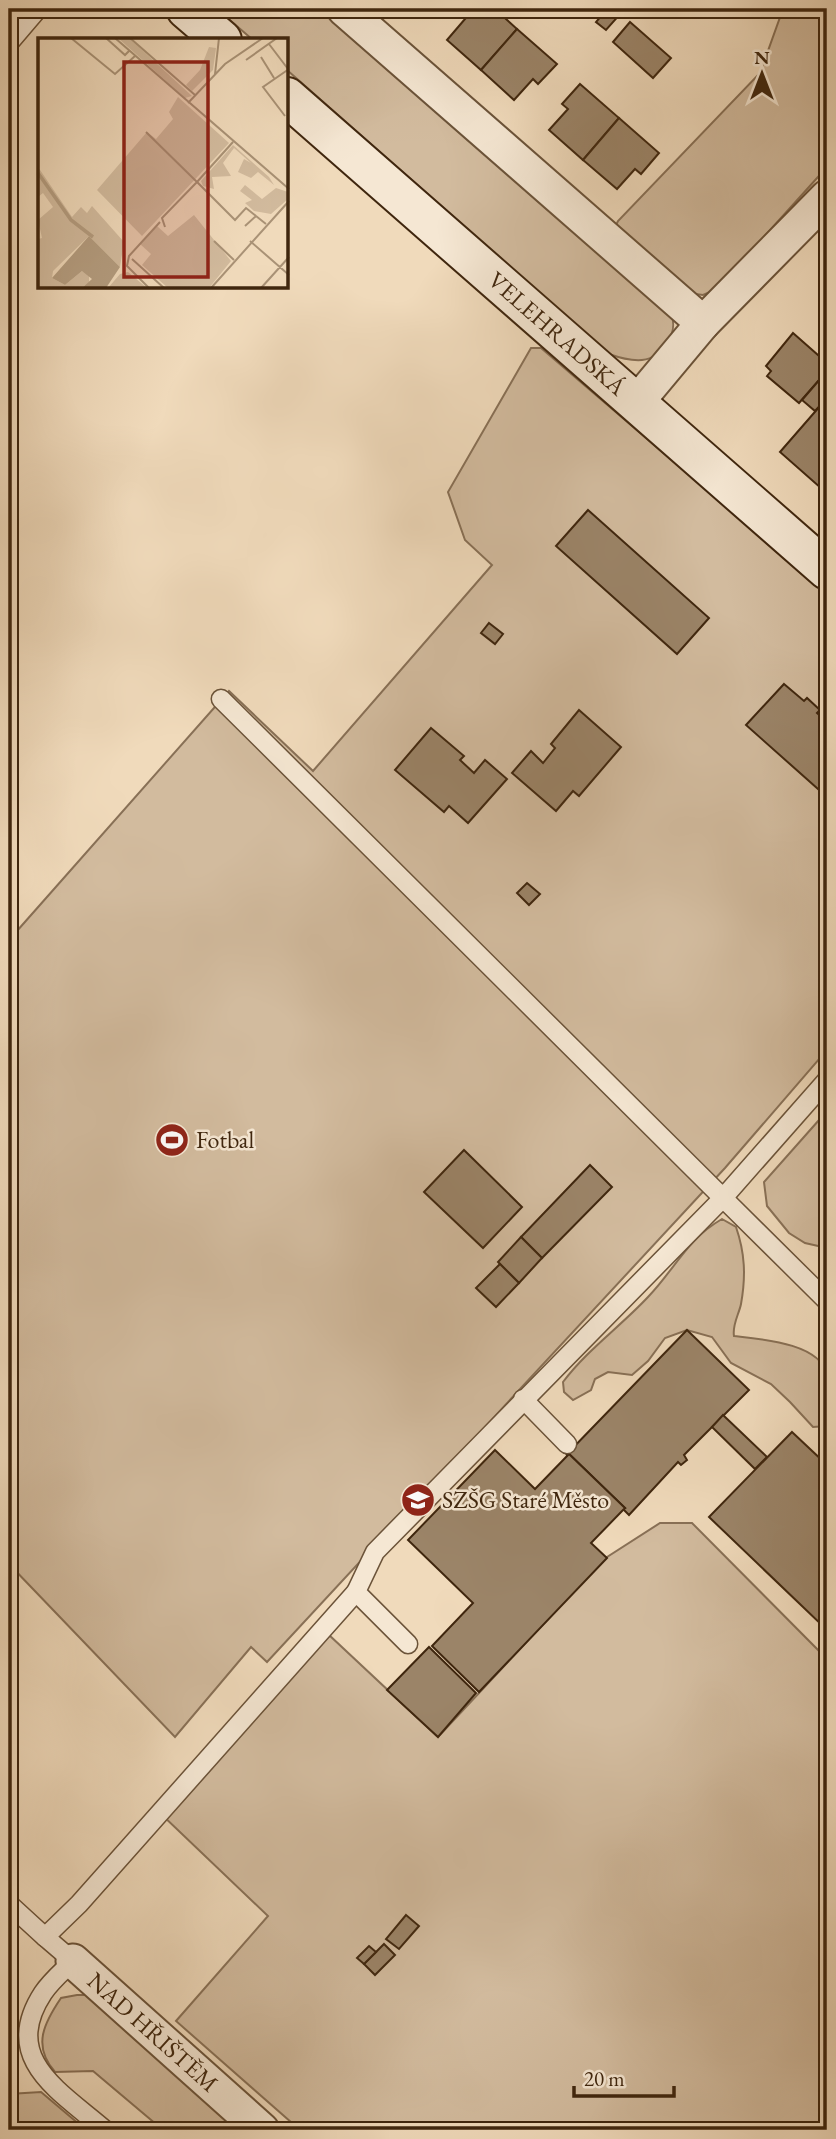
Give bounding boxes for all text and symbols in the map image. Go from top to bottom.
inset map [38,38,289,289]
north arrow [728,38,798,108]
text: N [754,45,770,70]
street label: VELEHRADSKÁ [482,264,633,402]
sports icon: Fotbal [153,1121,191,1159]
place label: Fotbal [196,1124,254,1155]
school or university icon: SZŠG Staré Město [399,1481,437,1519]
place label: SZŠG Staré Město [442,1484,609,1515]
street label: NAD HŘIŠTĚM [81,1965,225,2099]
scale bar [574,2055,673,2099]
text: 20 m [584,2065,625,2092]

